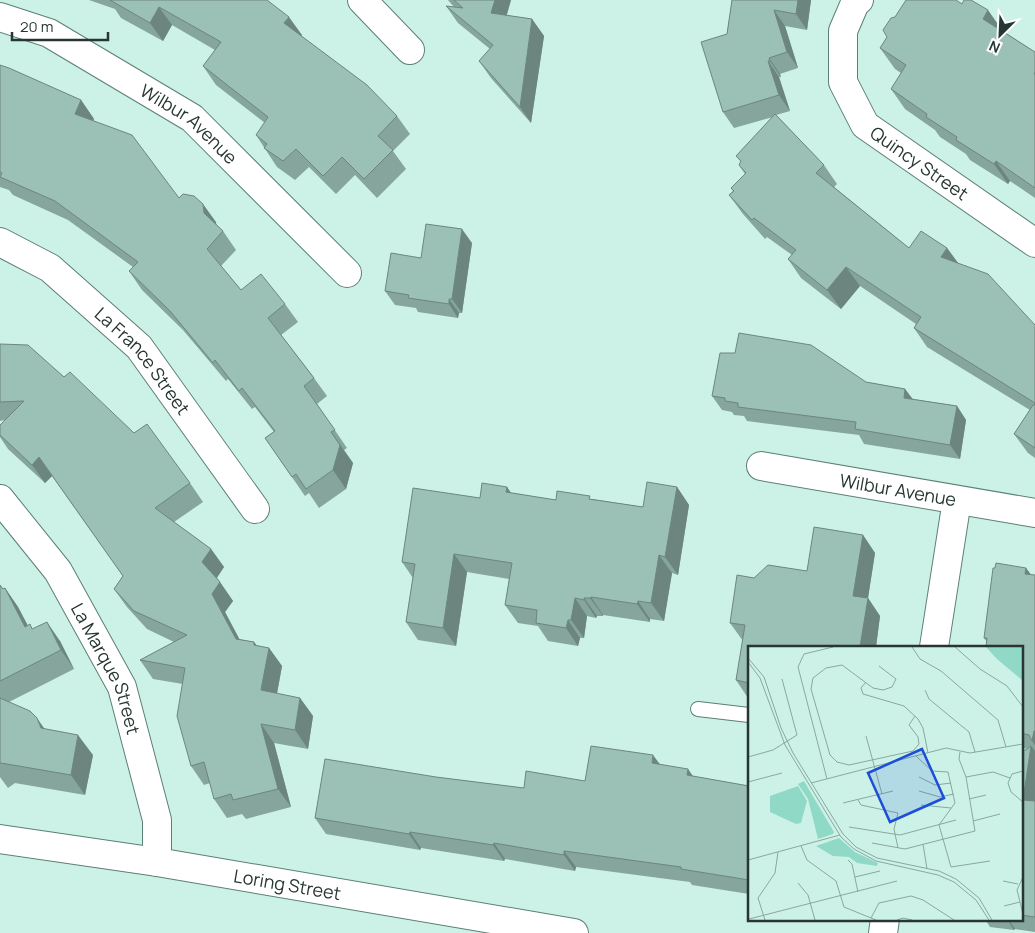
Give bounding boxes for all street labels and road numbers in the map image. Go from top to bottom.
street label: Wilbur Avenue [136,78,243,169]
street label: Quincy Street [866,120,973,205]
street label: La France Street [90,301,196,419]
street label: Wilbur Avenue [838,468,958,511]
street label: La Marque Street [66,599,146,737]
street label: Loring Street [232,863,343,905]

